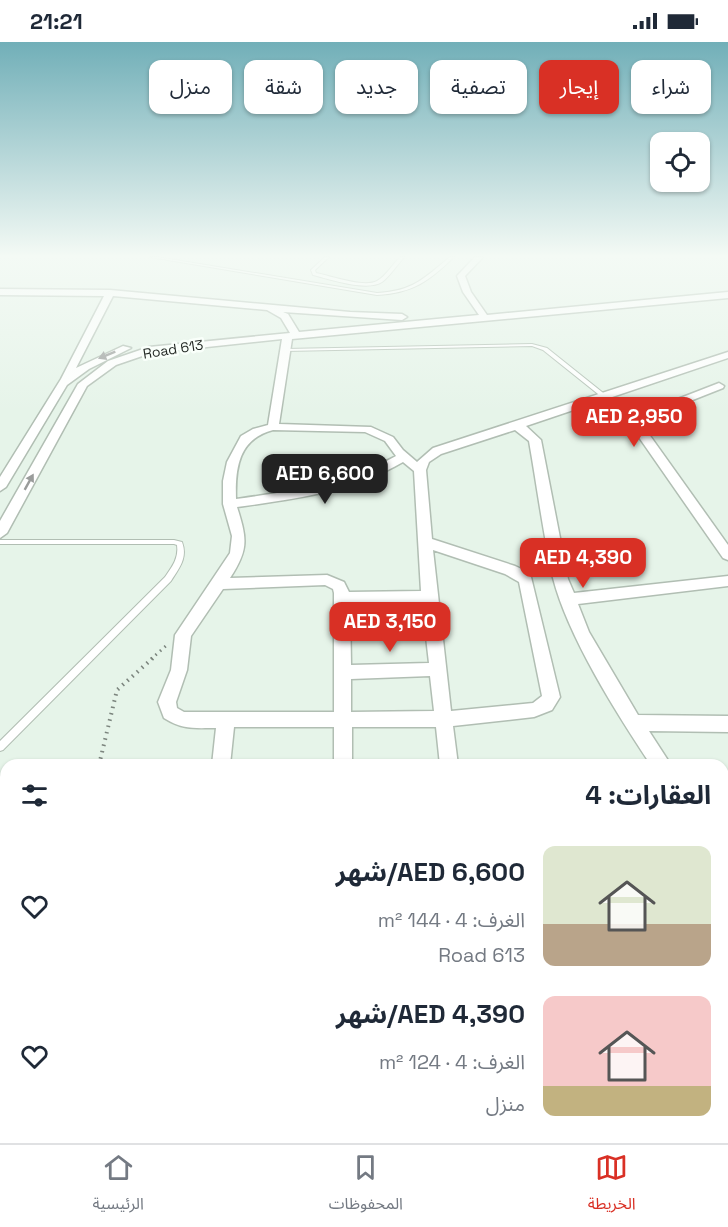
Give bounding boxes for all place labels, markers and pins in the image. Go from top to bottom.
pin: AED 2,950 [565,397,703,448]
pin: AED 6,600 [256,454,394,505]
pin: AED 4,390 [514,538,652,589]
pin: AED 3,150 [321,602,459,653]

